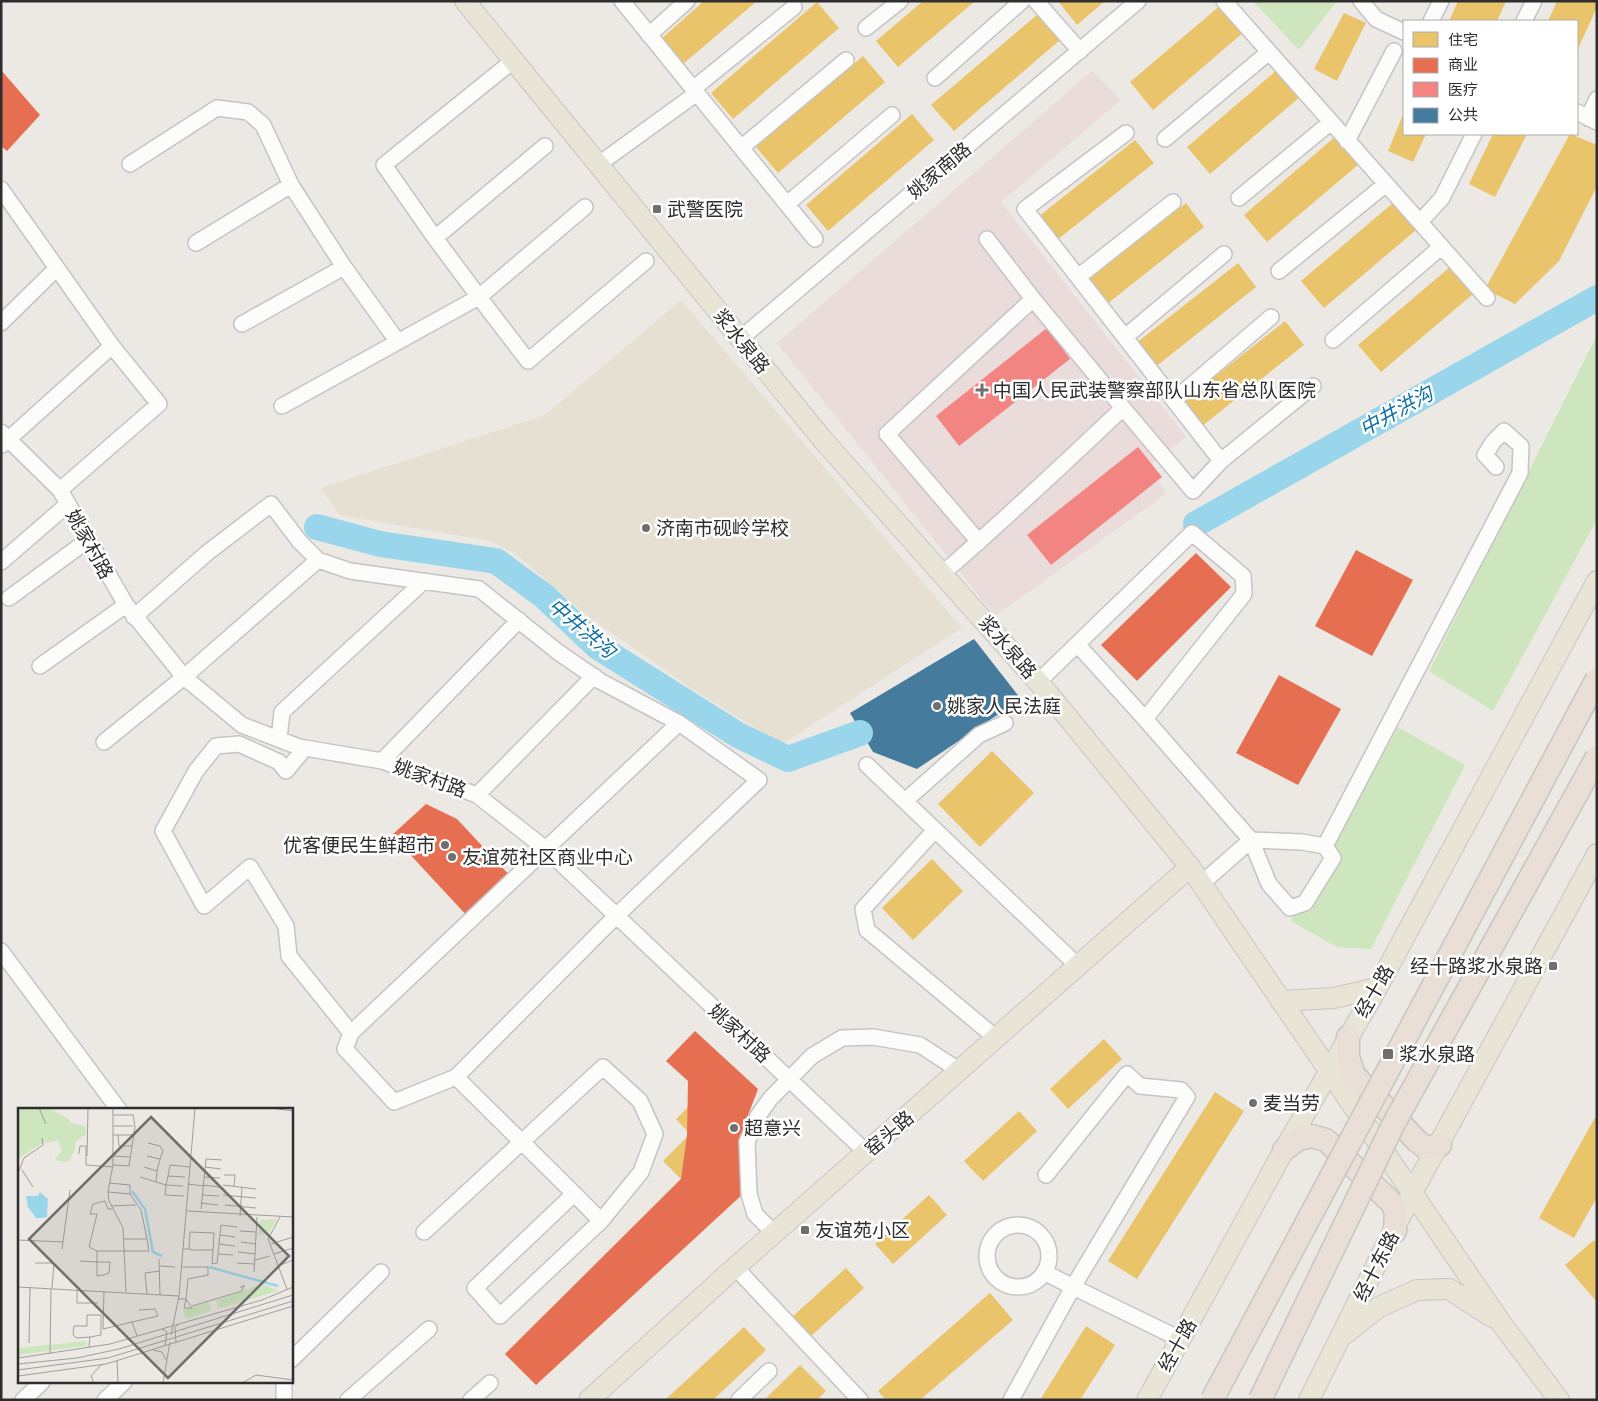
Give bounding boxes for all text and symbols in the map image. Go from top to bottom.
legend [1403,20,1578,135]
text: 住宅 [1448,31,1478,49]
text: 商业 [1448,56,1478,74]
text: 医疗 [1448,81,1478,99]
text: 公共 [1448,106,1478,124]
street label: 姚家南路 [903,137,976,204]
place label: 武警医院 [667,198,743,221]
marker: 武警医院 [651,203,663,215]
street label: 浆水泉路 [709,305,774,378]
place label: 中国人民武装警察部队山东省总队医院 [993,379,1316,402]
water label: 中井洪沟 [1355,380,1439,441]
marker: 中国人民武装警察部队山东省总队医院 [975,383,989,397]
street label: 姚家村路 [61,505,118,583]
place label: 济南市砚岭学校 [656,517,789,540]
marker: 济南市砚岭学校 [640,522,652,534]
water label: 中井洪沟 [544,593,622,664]
street label: 浆水泉路 [974,611,1041,684]
place label: 姚家人民法庭 [947,695,1061,718]
marker: 姚家人民法庭 [931,700,943,712]
street label: 姚家村路 [390,755,469,802]
place label: 优客便民生鲜超市 [283,834,435,857]
marker: 优客便民生鲜超市 [439,839,451,851]
place label: 友谊苑社区商业中心 [462,846,633,869]
marker: 友谊苑社区商业中心 [446,851,458,863]
place label: 经十路浆水泉路 [1410,955,1543,978]
marker: 经十路浆水泉路 [1547,960,1559,972]
street label: 经十路 [1350,961,1399,1022]
street label: 姚家村路 [704,999,775,1068]
place label: 浆水泉路 [1399,1043,1475,1066]
marker: 浆水泉路 [1381,1047,1395,1061]
place label: 麦当劳 [1263,1092,1320,1115]
marker: 麦当劳 [1247,1097,1259,1109]
street label: 窑头路 [860,1106,918,1161]
inset map [18,1108,292,1384]
place label: 超意兴 [744,1117,801,1140]
marker: 超意兴 [728,1122,740,1134]
place label: 友谊苑小区 [815,1219,910,1242]
marker: 友谊苑小区 [799,1224,811,1236]
street label: 经十东路 [1349,1227,1404,1305]
street label: 经十路 [1154,1315,1201,1376]

